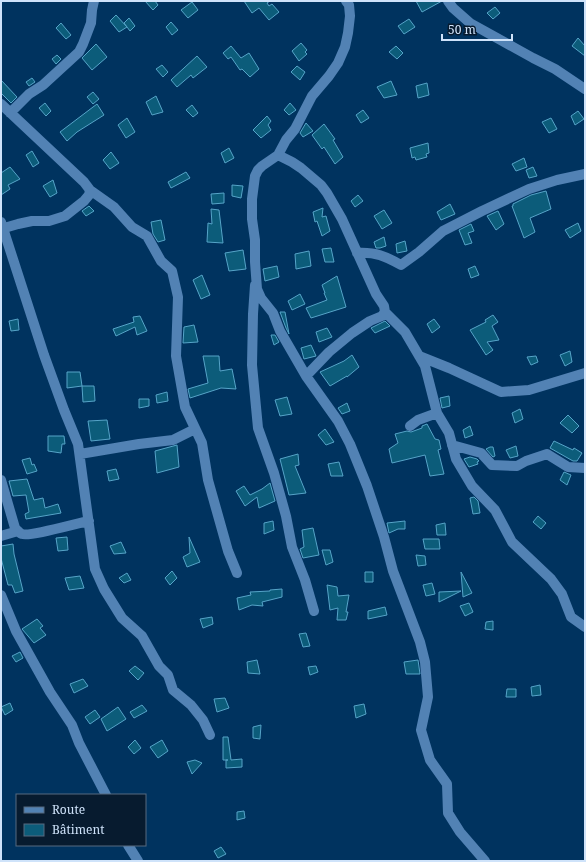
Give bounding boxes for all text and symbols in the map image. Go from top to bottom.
scale bar [442,16,512,42]
text: 50 m [448,21,476,38]
legend [16,794,146,846]
text: Route [52,801,85,818]
text: Bâtiment [52,821,104,838]

